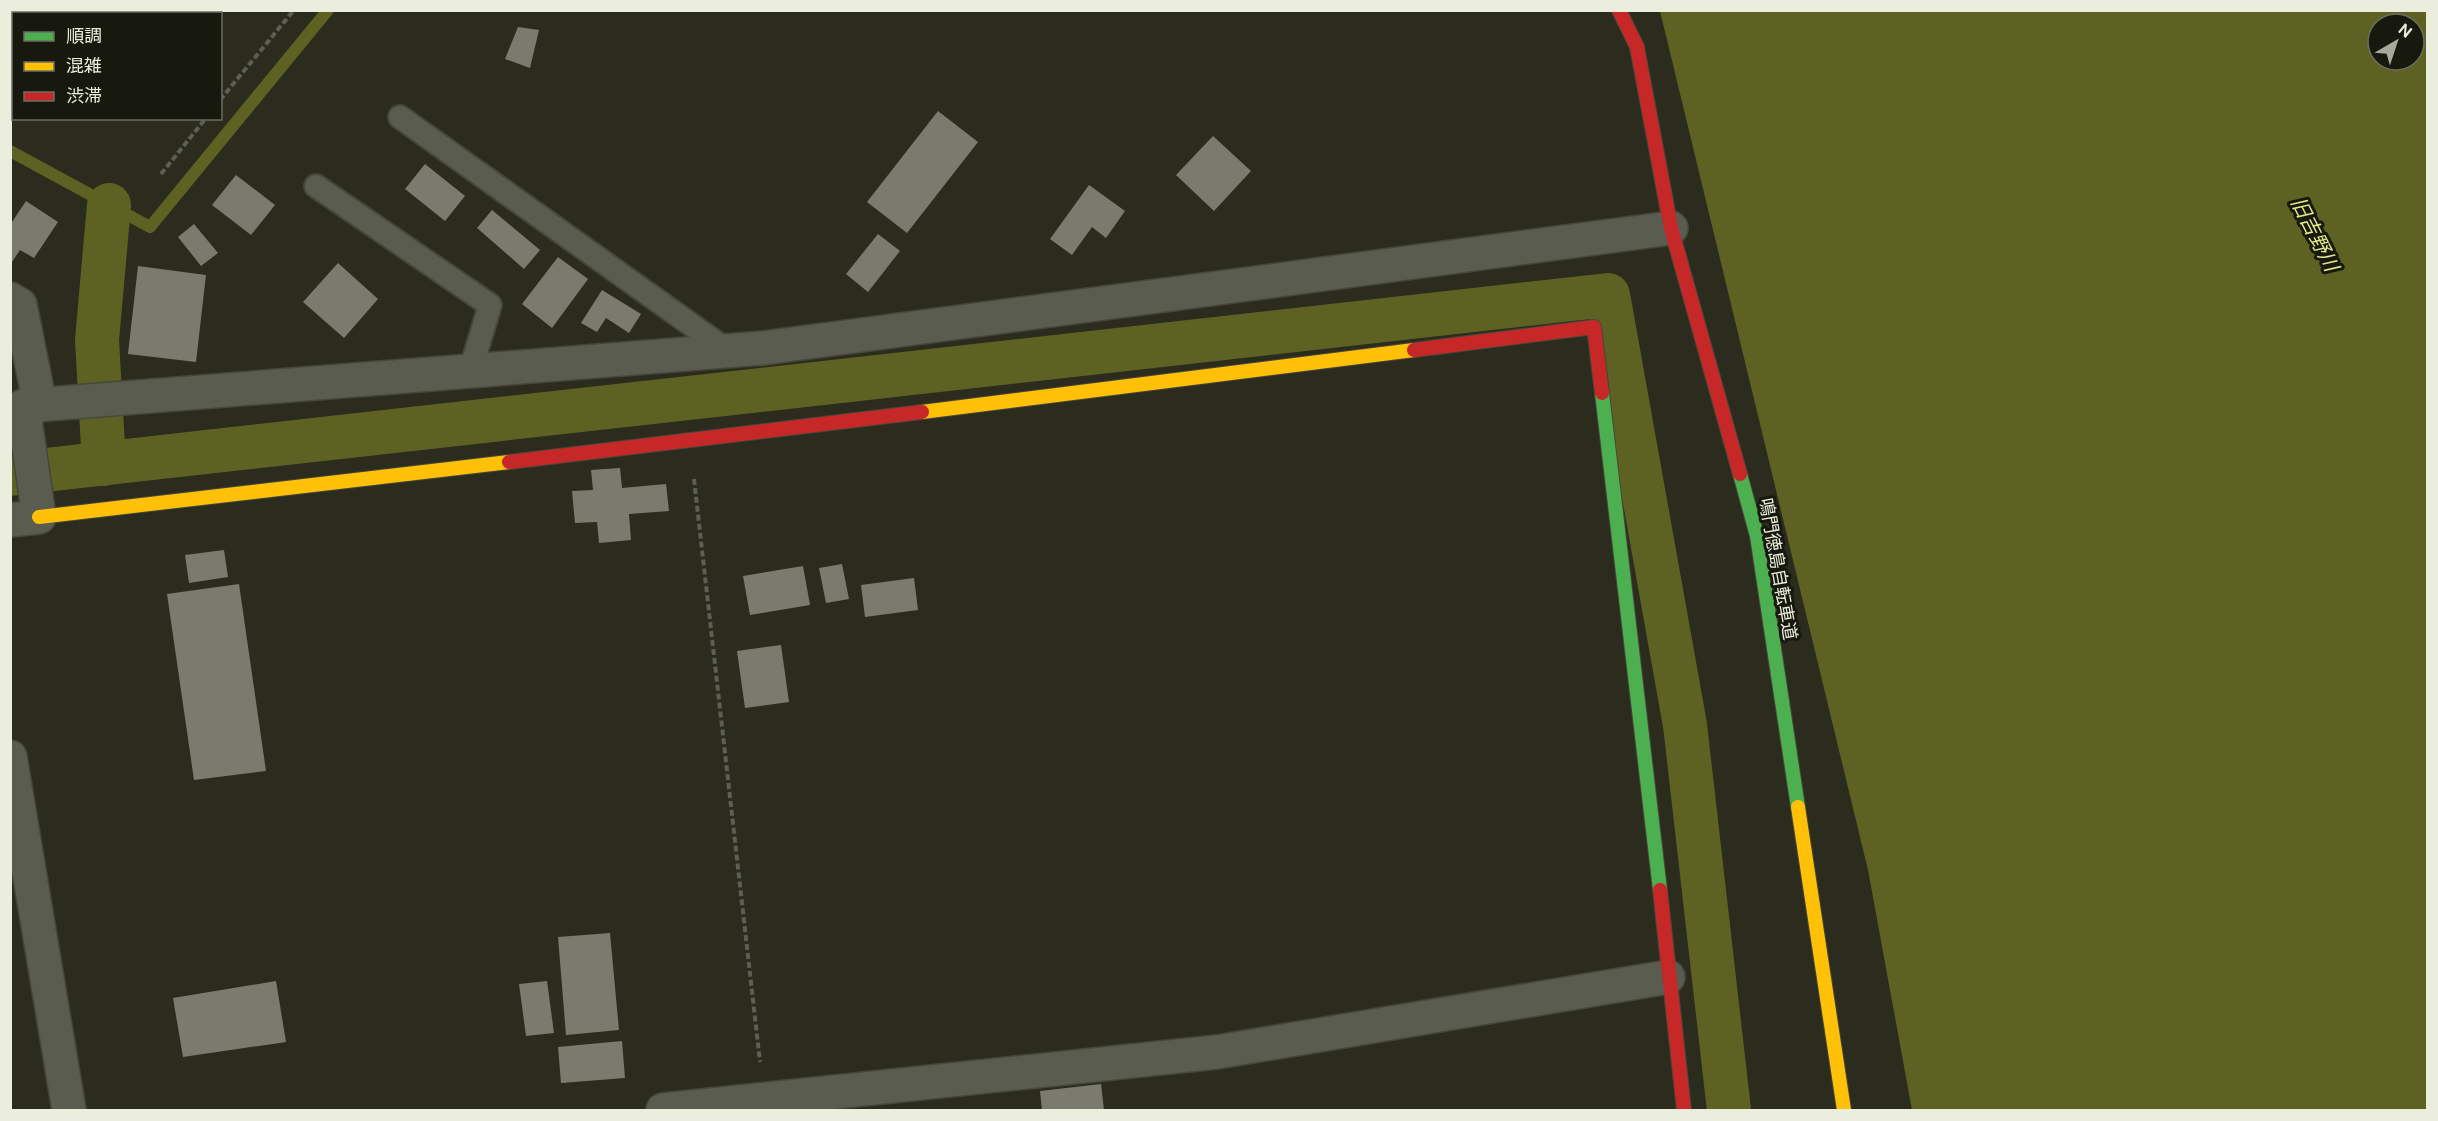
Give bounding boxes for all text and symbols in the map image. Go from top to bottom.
legend [12,12,222,120]
north arrow [2366,12,2426,72]
text: N [2394,19,2416,43]
text: 順調 [66,24,102,48]
text: 混雑 [66,54,102,78]
text: 渋滞 [66,84,102,108]
water label: 旧吉野川 [2285,192,2346,277]
street label: 鳴門徳島自転車道 [1754,496,1802,642]

